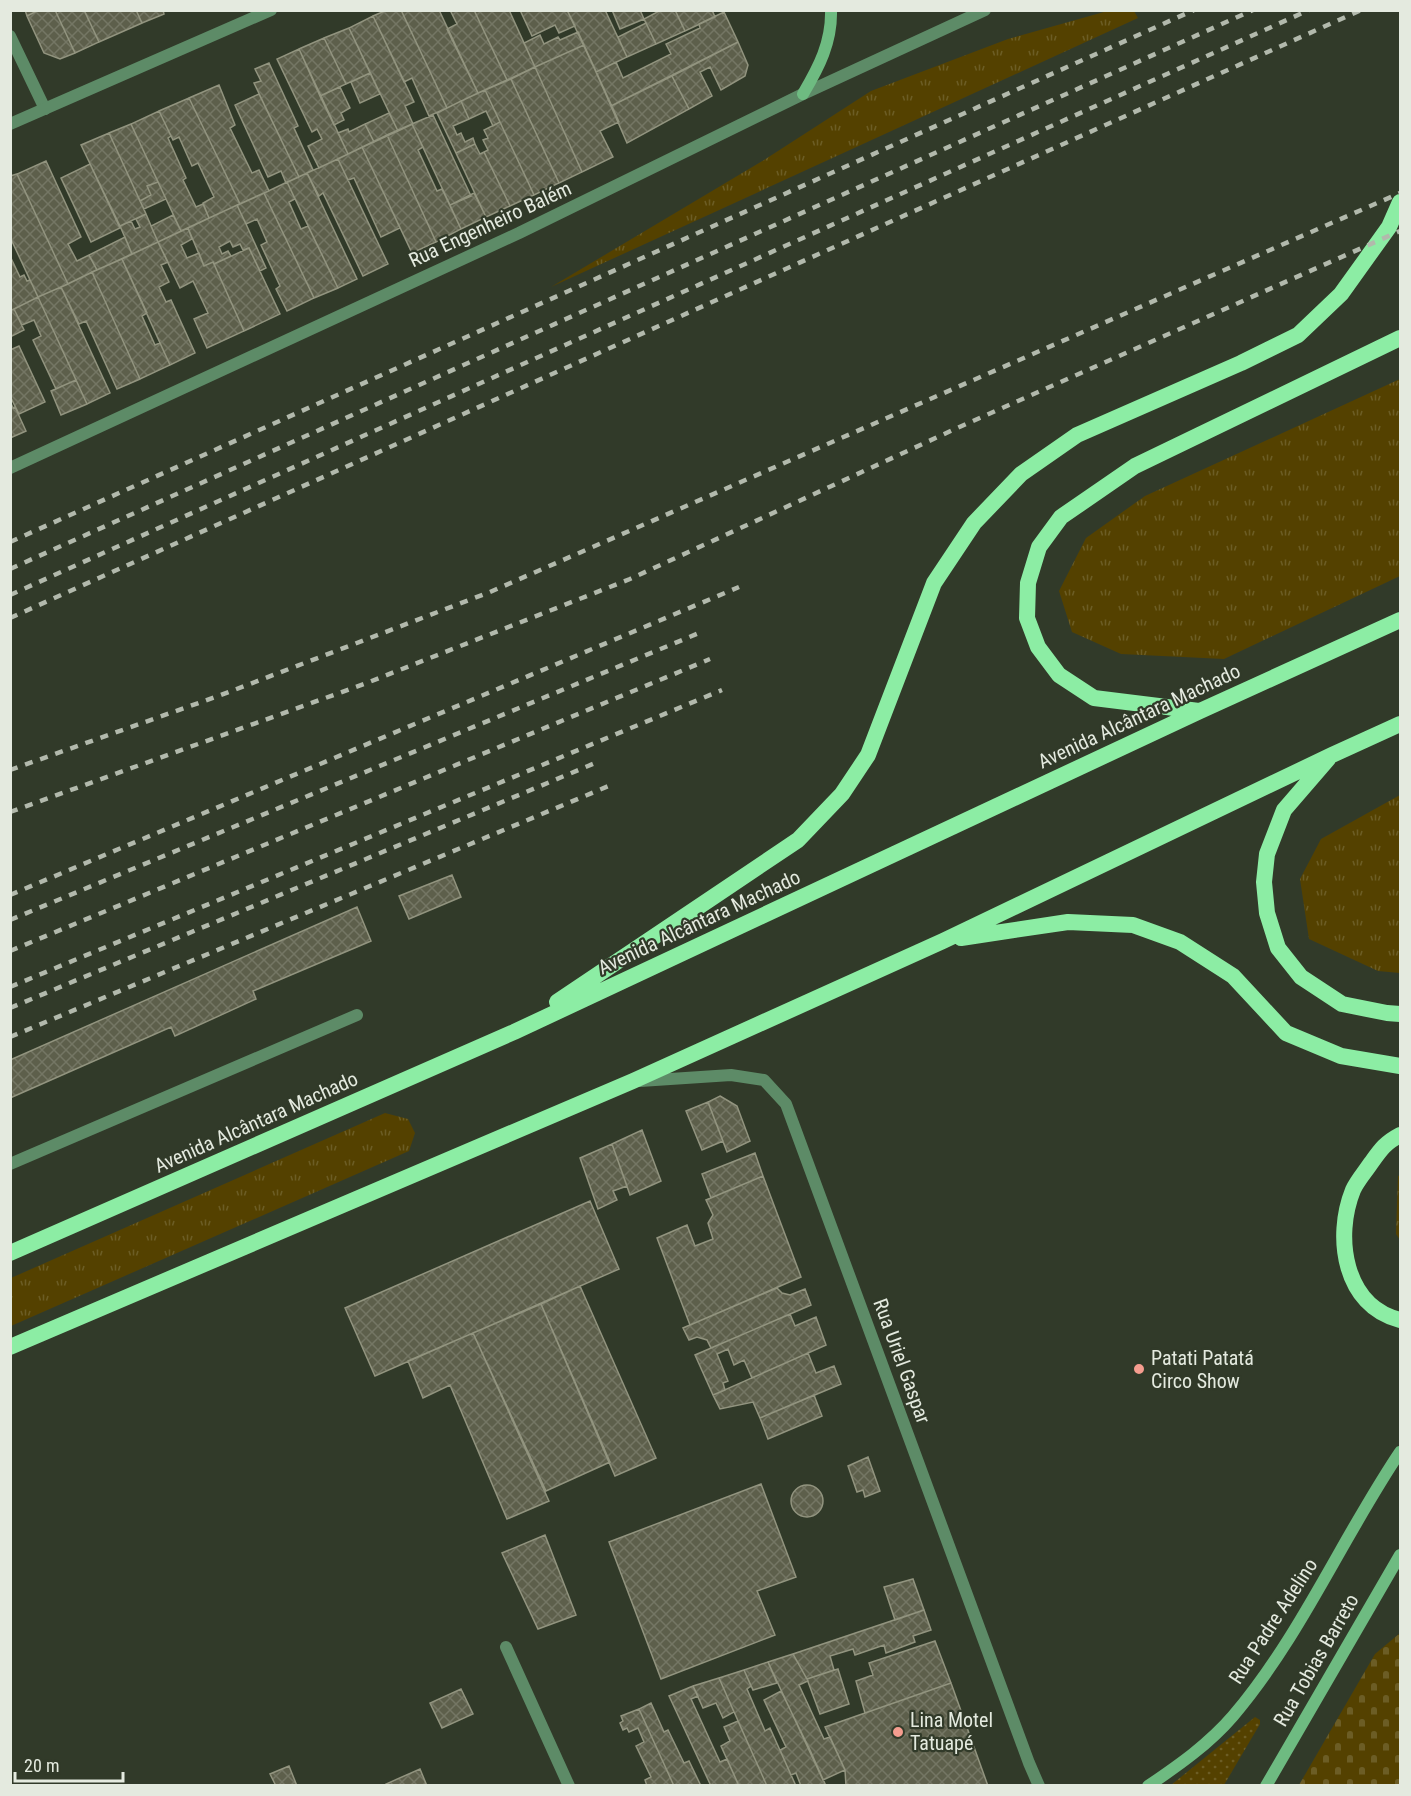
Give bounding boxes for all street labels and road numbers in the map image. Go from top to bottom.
street label: Rua Engenheiro Balém [405,176,575,272]
street label: Avenida Alcântara Machado [1034,659,1244,773]
street label: Avenida Alcântara Machado [594,865,804,979]
street label: Avenida Alcântara Machado [150,1066,362,1178]
street label: Rua Uriel Gaspar [868,1295,936,1427]
street label: Rua Padre Adelino [1224,1554,1322,1688]
street label: Rua Tobias Barreto [1268,1590,1364,1730]

